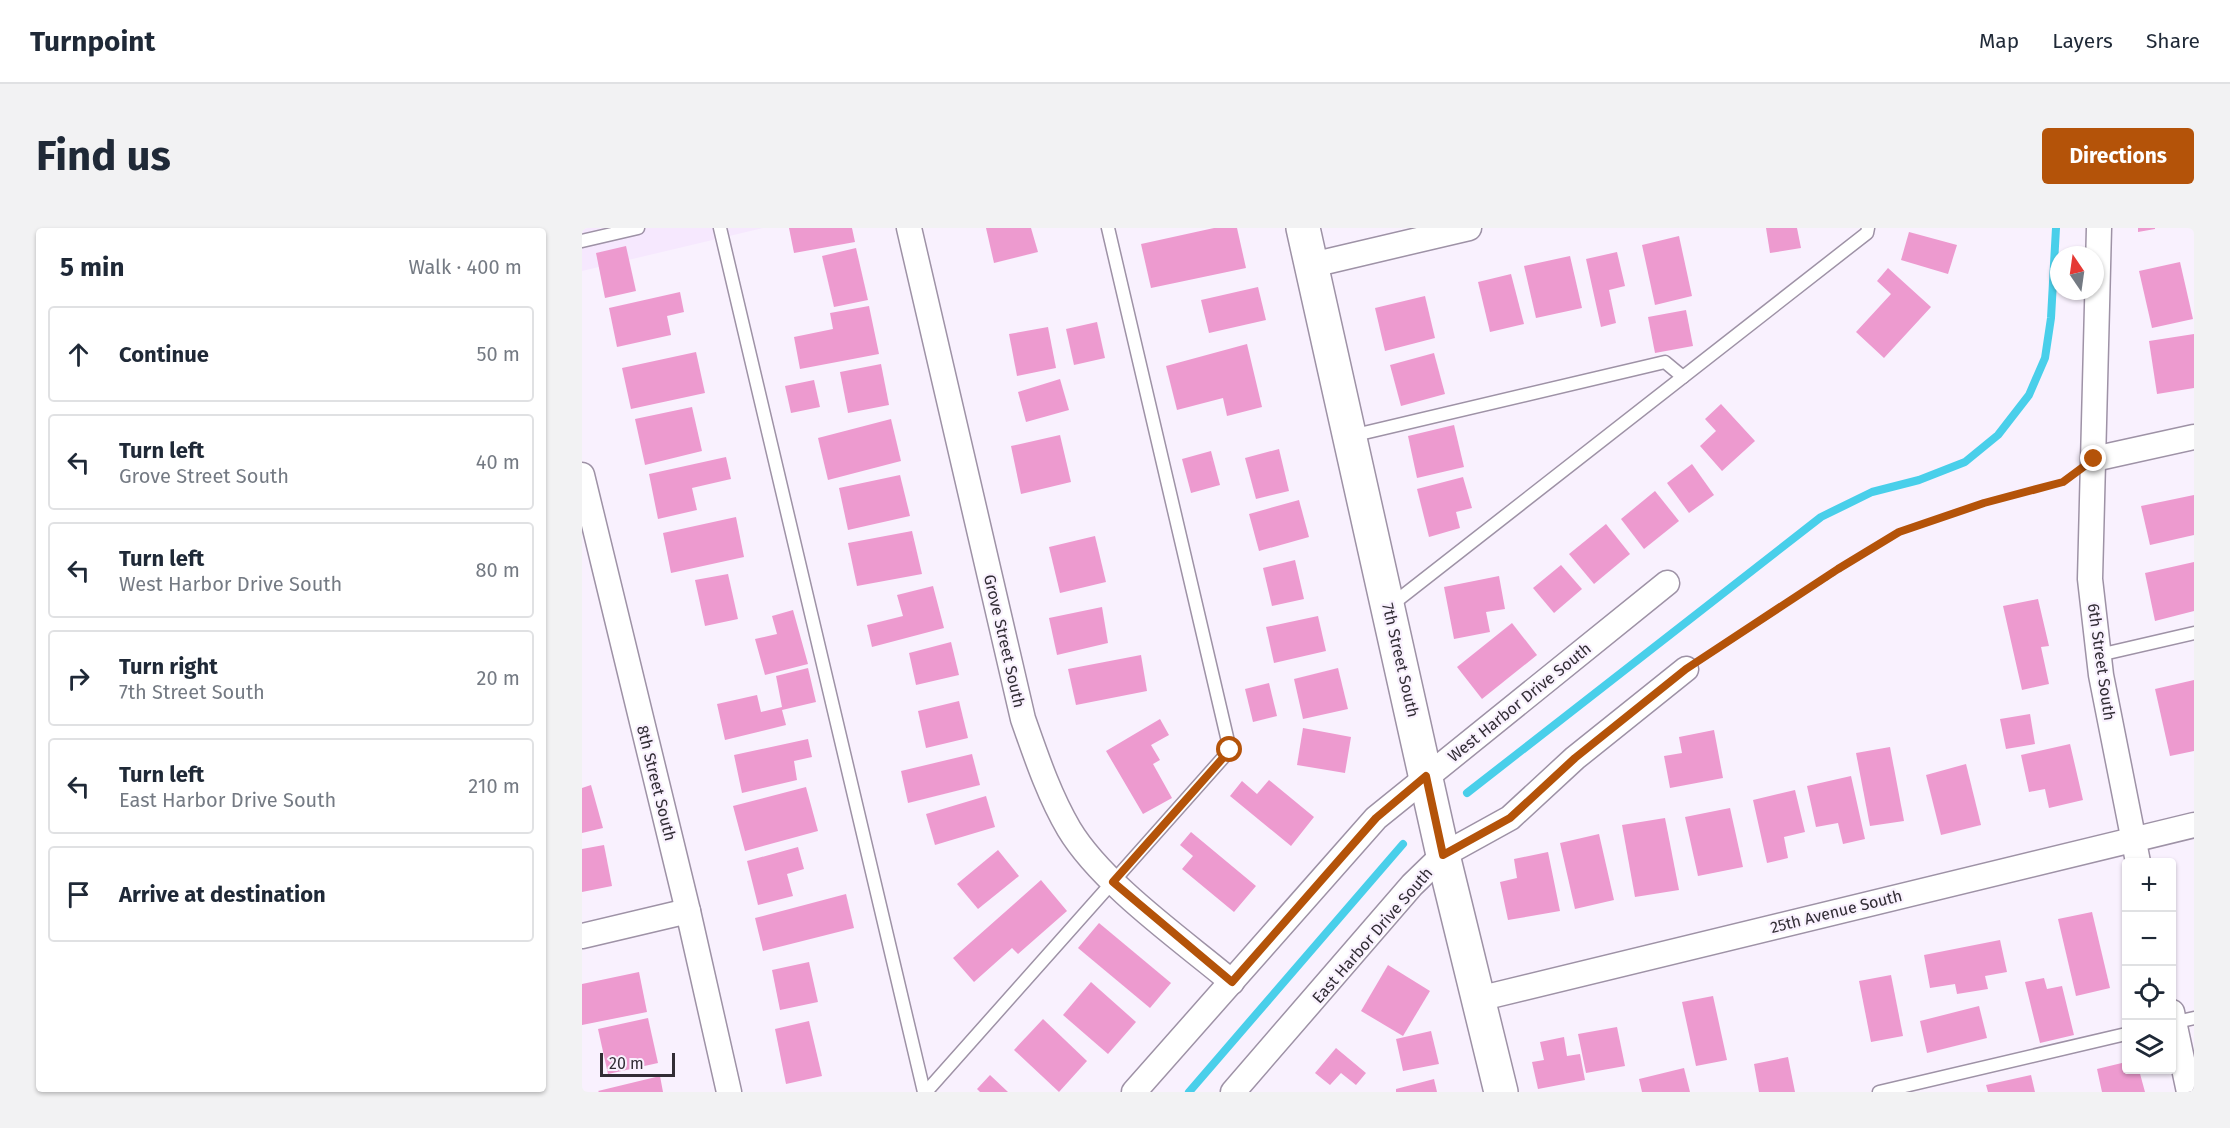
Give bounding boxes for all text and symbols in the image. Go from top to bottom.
text: Turnpoint [30,25,155,58]
text: Map [1979,28,2019,54]
text: Layers [2052,28,2113,54]
text: Share [2146,28,2200,54]
button: Directions [2042,128,2194,184]
text: Find us [36,131,171,181]
north arrow [2050,246,2104,300]
text: 5 min [60,252,124,283]
text: Walk · 400 m [409,255,522,279]
icon: ahead [62,338,95,371]
text: Continue [119,341,209,368]
text: 50 m [476,342,520,366]
text: Turn left [119,437,204,464]
route end [2080,445,2106,471]
icon: left [62,446,95,479]
text: 40 m [476,450,520,474]
text: Grove Street South [119,464,289,488]
text: Turn left [119,545,204,572]
icon: left [62,554,95,587]
text: 80 m [475,558,520,582]
text: West Harbor Drive South [119,572,342,596]
street label: Grove Street South [980,573,1029,710]
street label: 7th Street South [1378,601,1423,719]
street label: 6th Street South [2084,602,2119,722]
street label: West Harbor Drive South [1444,639,1595,766]
text: Turn right [119,653,218,680]
icon: right [62,662,95,695]
text: 20 m [477,666,520,690]
text: 7th Street South [119,680,265,704]
street label: 8th Street South [633,723,680,843]
route start [1216,736,1242,762]
text: Turn left [119,761,204,788]
icon: left [62,770,95,803]
text: 210 m [468,774,520,798]
text: East Harbor Drive South [119,788,336,812]
map controls [2122,858,2176,1074]
button: + [2122,858,2176,912]
street label: East Harbor Drive South [1308,864,1437,1007]
icon: arrive [62,878,95,911]
text: Arrive at destination [119,881,326,908]
street label: 25th Avenue South [1768,886,1904,937]
button: − [2122,912,2176,966]
button: locate [2122,966,2176,1020]
button: layers [2122,1020,2176,1074]
scale bar [600,1050,675,1078]
text: 20 m [609,1054,644,1073]

